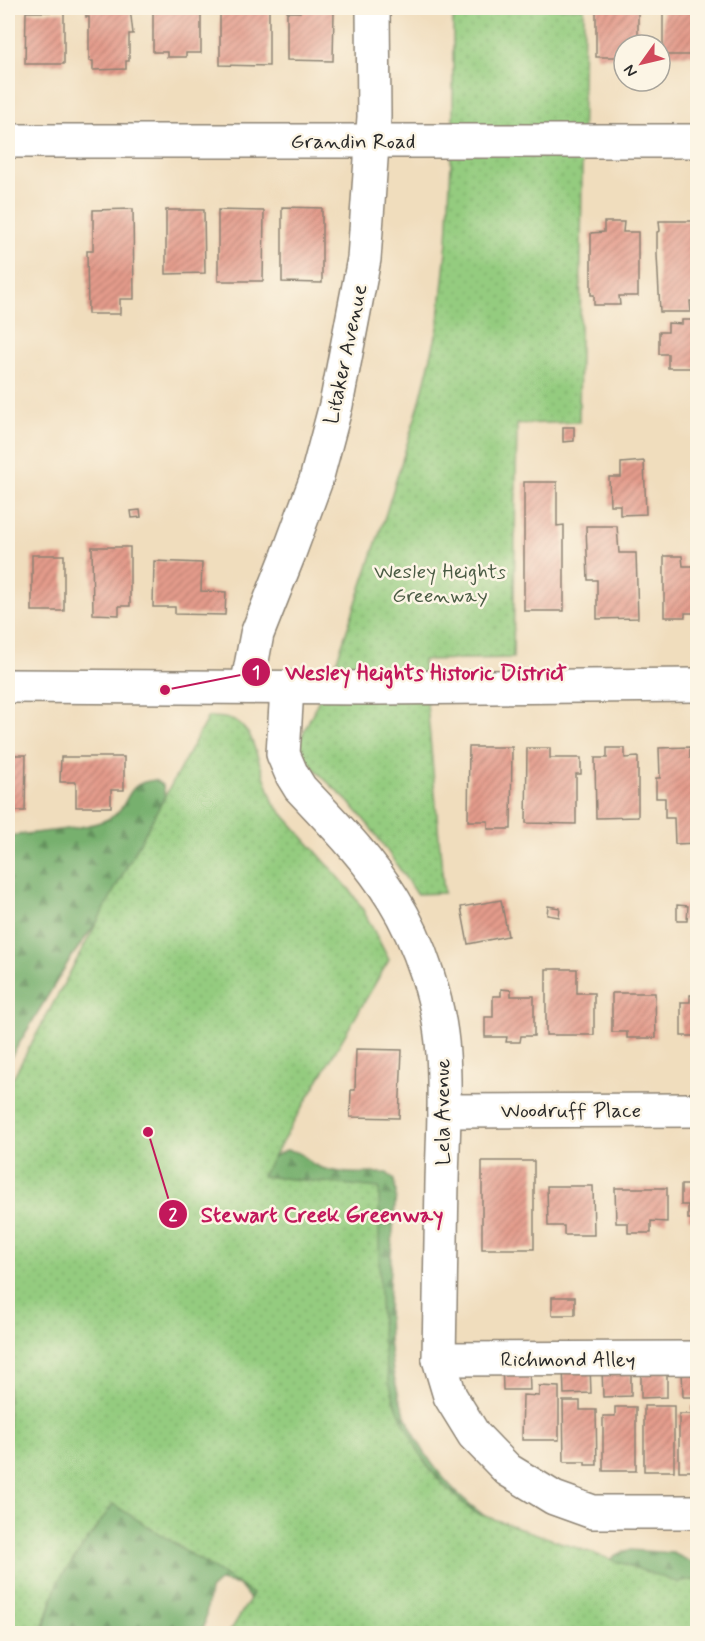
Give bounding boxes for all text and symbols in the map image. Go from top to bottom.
north arrow [612,33,672,93]
text: N [619,60,642,81]
street label: Grandin Road [291,128,415,156]
street label: Litaker Avenue [318,282,374,427]
park label: Wesley Heights Greenway [374,558,506,610]
callout: Wesley Heights Historic District [241,652,580,692]
text: Wesley Heights Historic District [284,660,567,689]
text: 1 [252,661,260,685]
street label: Lela Avenue [429,1059,457,1165]
street label: Woodruff Place [501,1097,641,1125]
callout: Stewart Creek Greenway [158,1194,455,1234]
text: Stewart Creek Greenway [201,1202,443,1231]
text: 2 [169,1203,178,1227]
street label: Richmond Alley [501,1346,635,1374]

